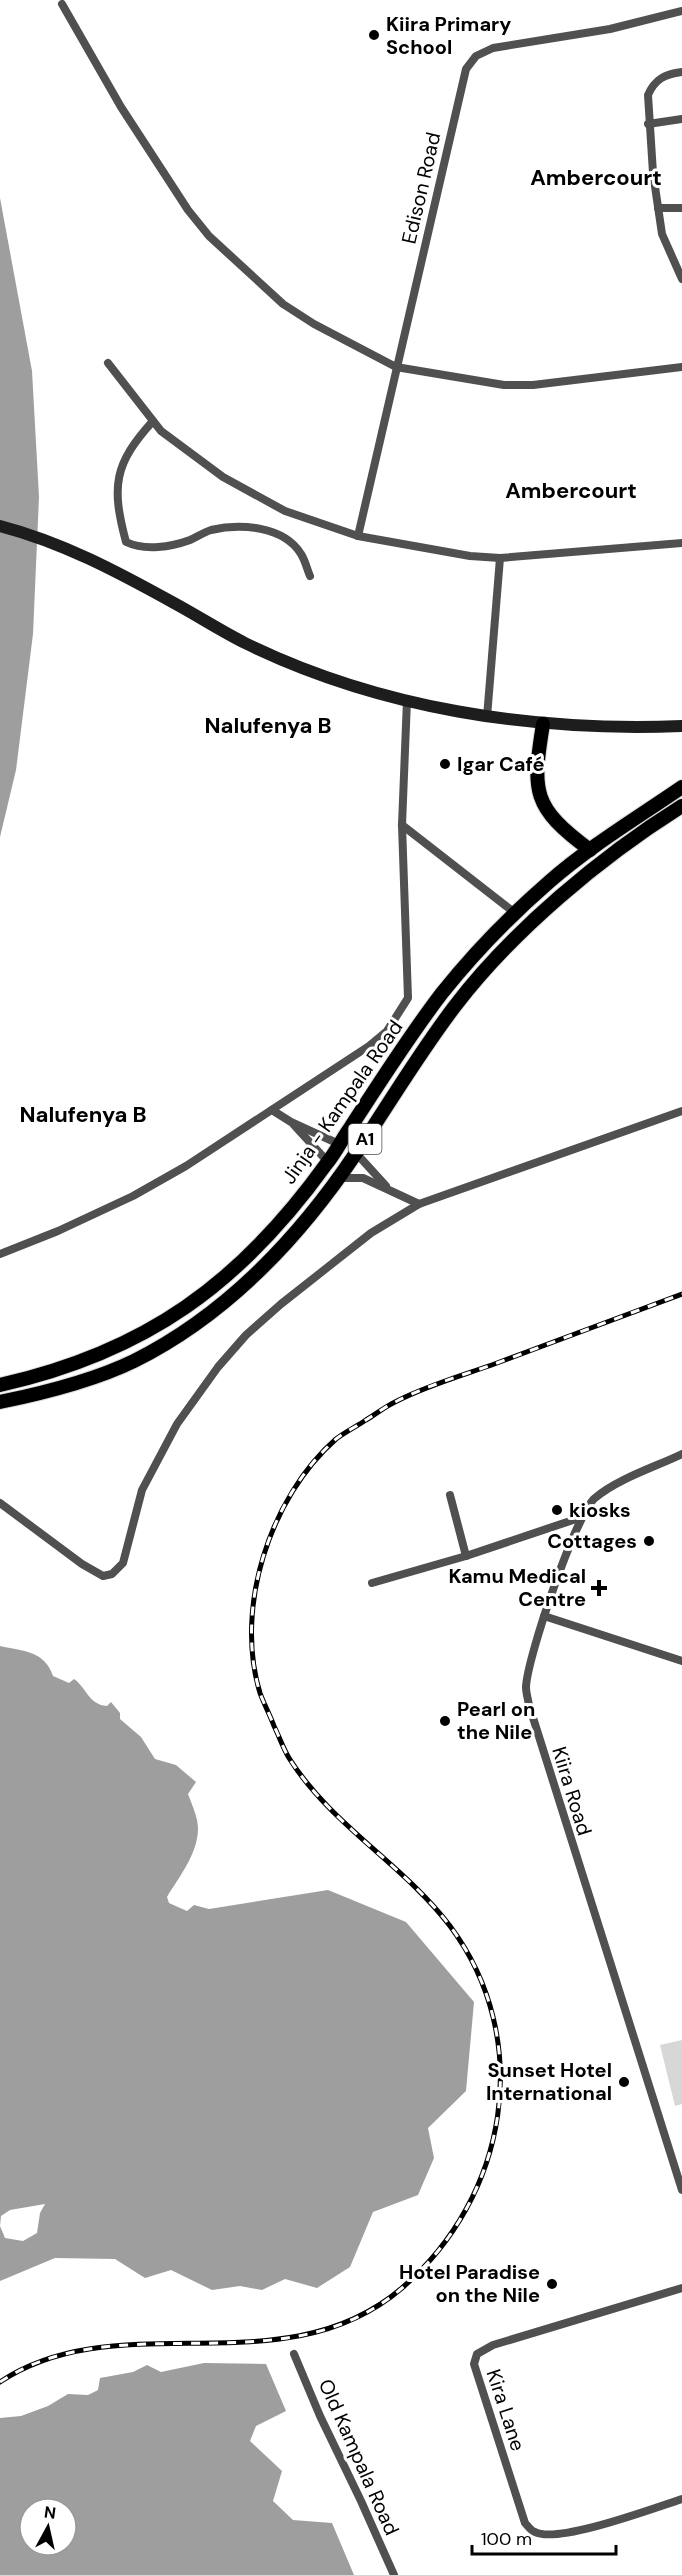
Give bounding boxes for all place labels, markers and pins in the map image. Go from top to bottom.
place label: Kiira Primary School [386,11,511,60]
marker: Kiira Primary School [367,28,381,42]
place label: Igar Café [457,751,545,777]
marker: Igar Café [438,757,452,771]
place label: kiosks [569,1497,631,1523]
marker: kiosks [550,1503,564,1517]
place label: Cottages [547,1528,637,1554]
marker: Cottages [642,1534,656,1548]
place label: Kamu Medical Centre [449,1563,586,1612]
marker: Kamu Medical Centre [590,1579,608,1597]
place label: Pearl on the Nile [457,1696,535,1745]
marker: Pearl on the Nile [438,1714,452,1728]
place label: Sunset Hotel International [486,2057,612,2106]
marker: Sunset Hotel International [617,2075,631,2089]
place label: Hotel Paradise on the Nile [399,2259,540,2308]
marker: Hotel Paradise on the Nile [545,2277,559,2291]

